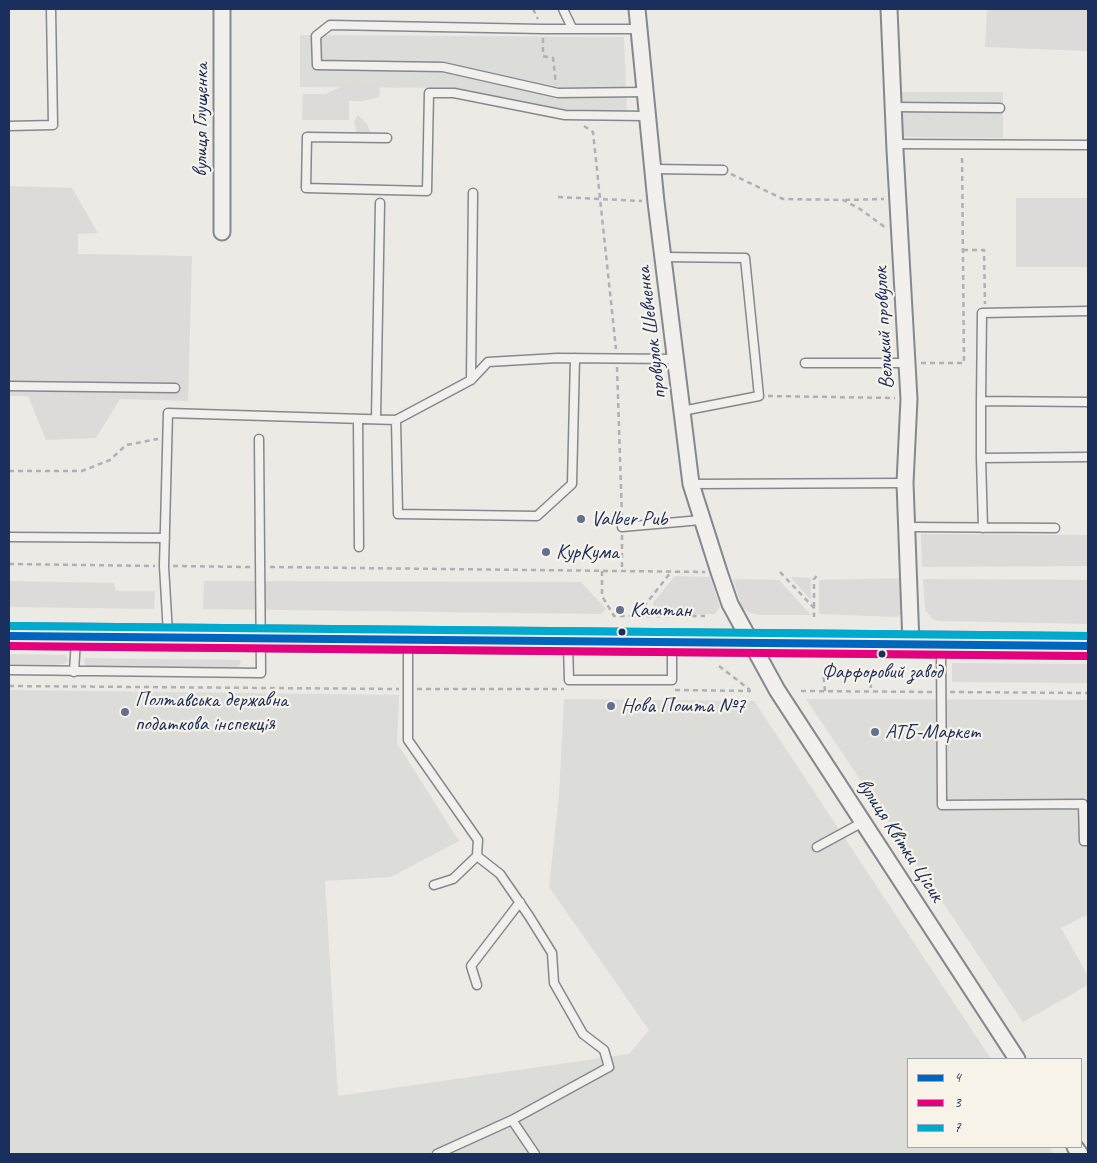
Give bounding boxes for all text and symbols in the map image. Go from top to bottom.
street label: вулиця Глущенка [188,63,214,177]
street label: провулок Шевченка [631,265,673,401]
street label: Великий провулок [868,266,900,390]
place label: Valber Pub [591,506,667,532]
marker: Valber Pub [575,513,587,525]
place label: КурКума [556,539,619,565]
marker: КурКума [540,546,552,558]
place label: Каштан [630,597,691,623]
marker: Каштан [614,604,626,616]
unlabelled marker [617,627,627,637]
marker: Фарфоровий завод [877,649,887,659]
place label: Фарфоровий завод [822,661,942,685]
place label: Полтавська державна податкова інспекція [135,687,288,737]
place label: Нова Пошта №7 [621,693,745,719]
marker: Нова Пошта №7 [605,700,617,712]
marker: Полтавська державна податкова інспекція [119,706,131,718]
place label: АТБ-Маркет [885,719,981,745]
marker: АТБ-Маркет [869,726,881,738]
street label: вулиця Квітки Цісик [851,774,949,906]
legend [907,1058,1082,1148]
text: 4 [954,1068,961,1087]
text: 3 [954,1093,961,1112]
text: 7 [954,1118,961,1137]

